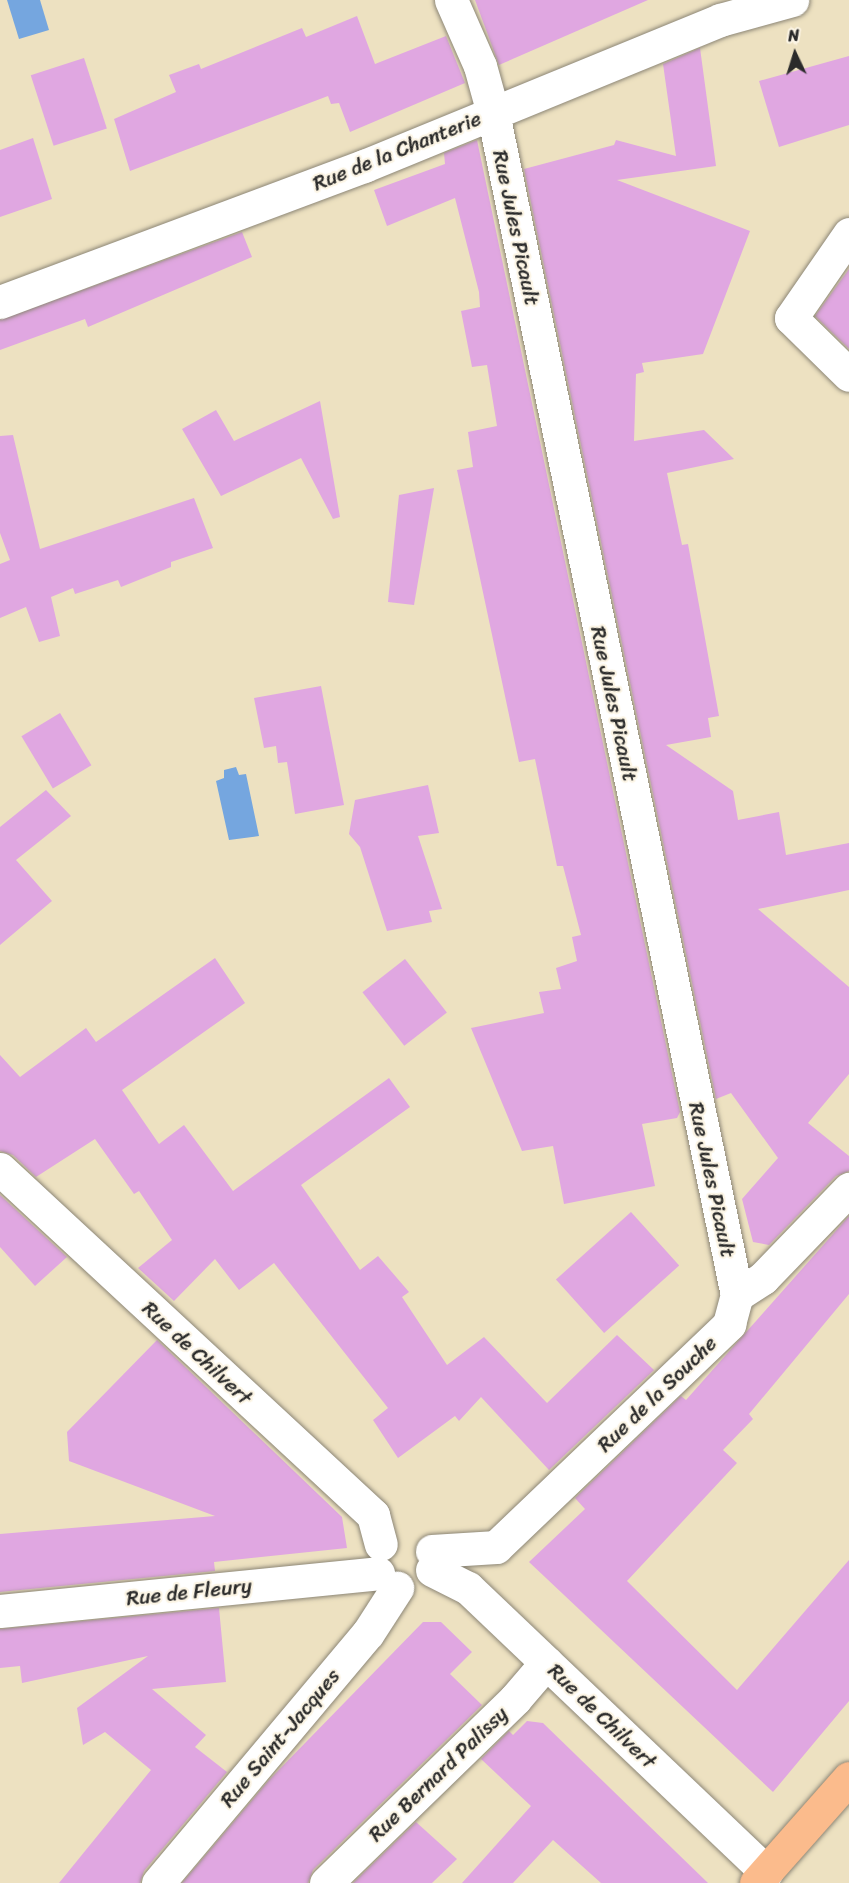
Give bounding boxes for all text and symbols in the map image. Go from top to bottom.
text: N [787,21,800,50]
north arrow [765,24,825,84]
street label: Rue de la Chanterie [309,106,485,196]
street label: Rue Jules Picault [487,148,545,308]
street label: Rue Jules Picault [585,624,643,784]
street label: Rue Jules Picault [683,1100,741,1260]
street label: Rue de Chilvert [137,1295,257,1411]
street label: Rue de la Souche [592,1331,722,1457]
street label: Rue de Fleury [125,1573,253,1611]
street label: Rue de Chilvert [542,1658,662,1774]
street label: Rue Saint-Jacques [215,1664,345,1812]
street label: Rue Bernard Palissy [363,1701,513,1847]

